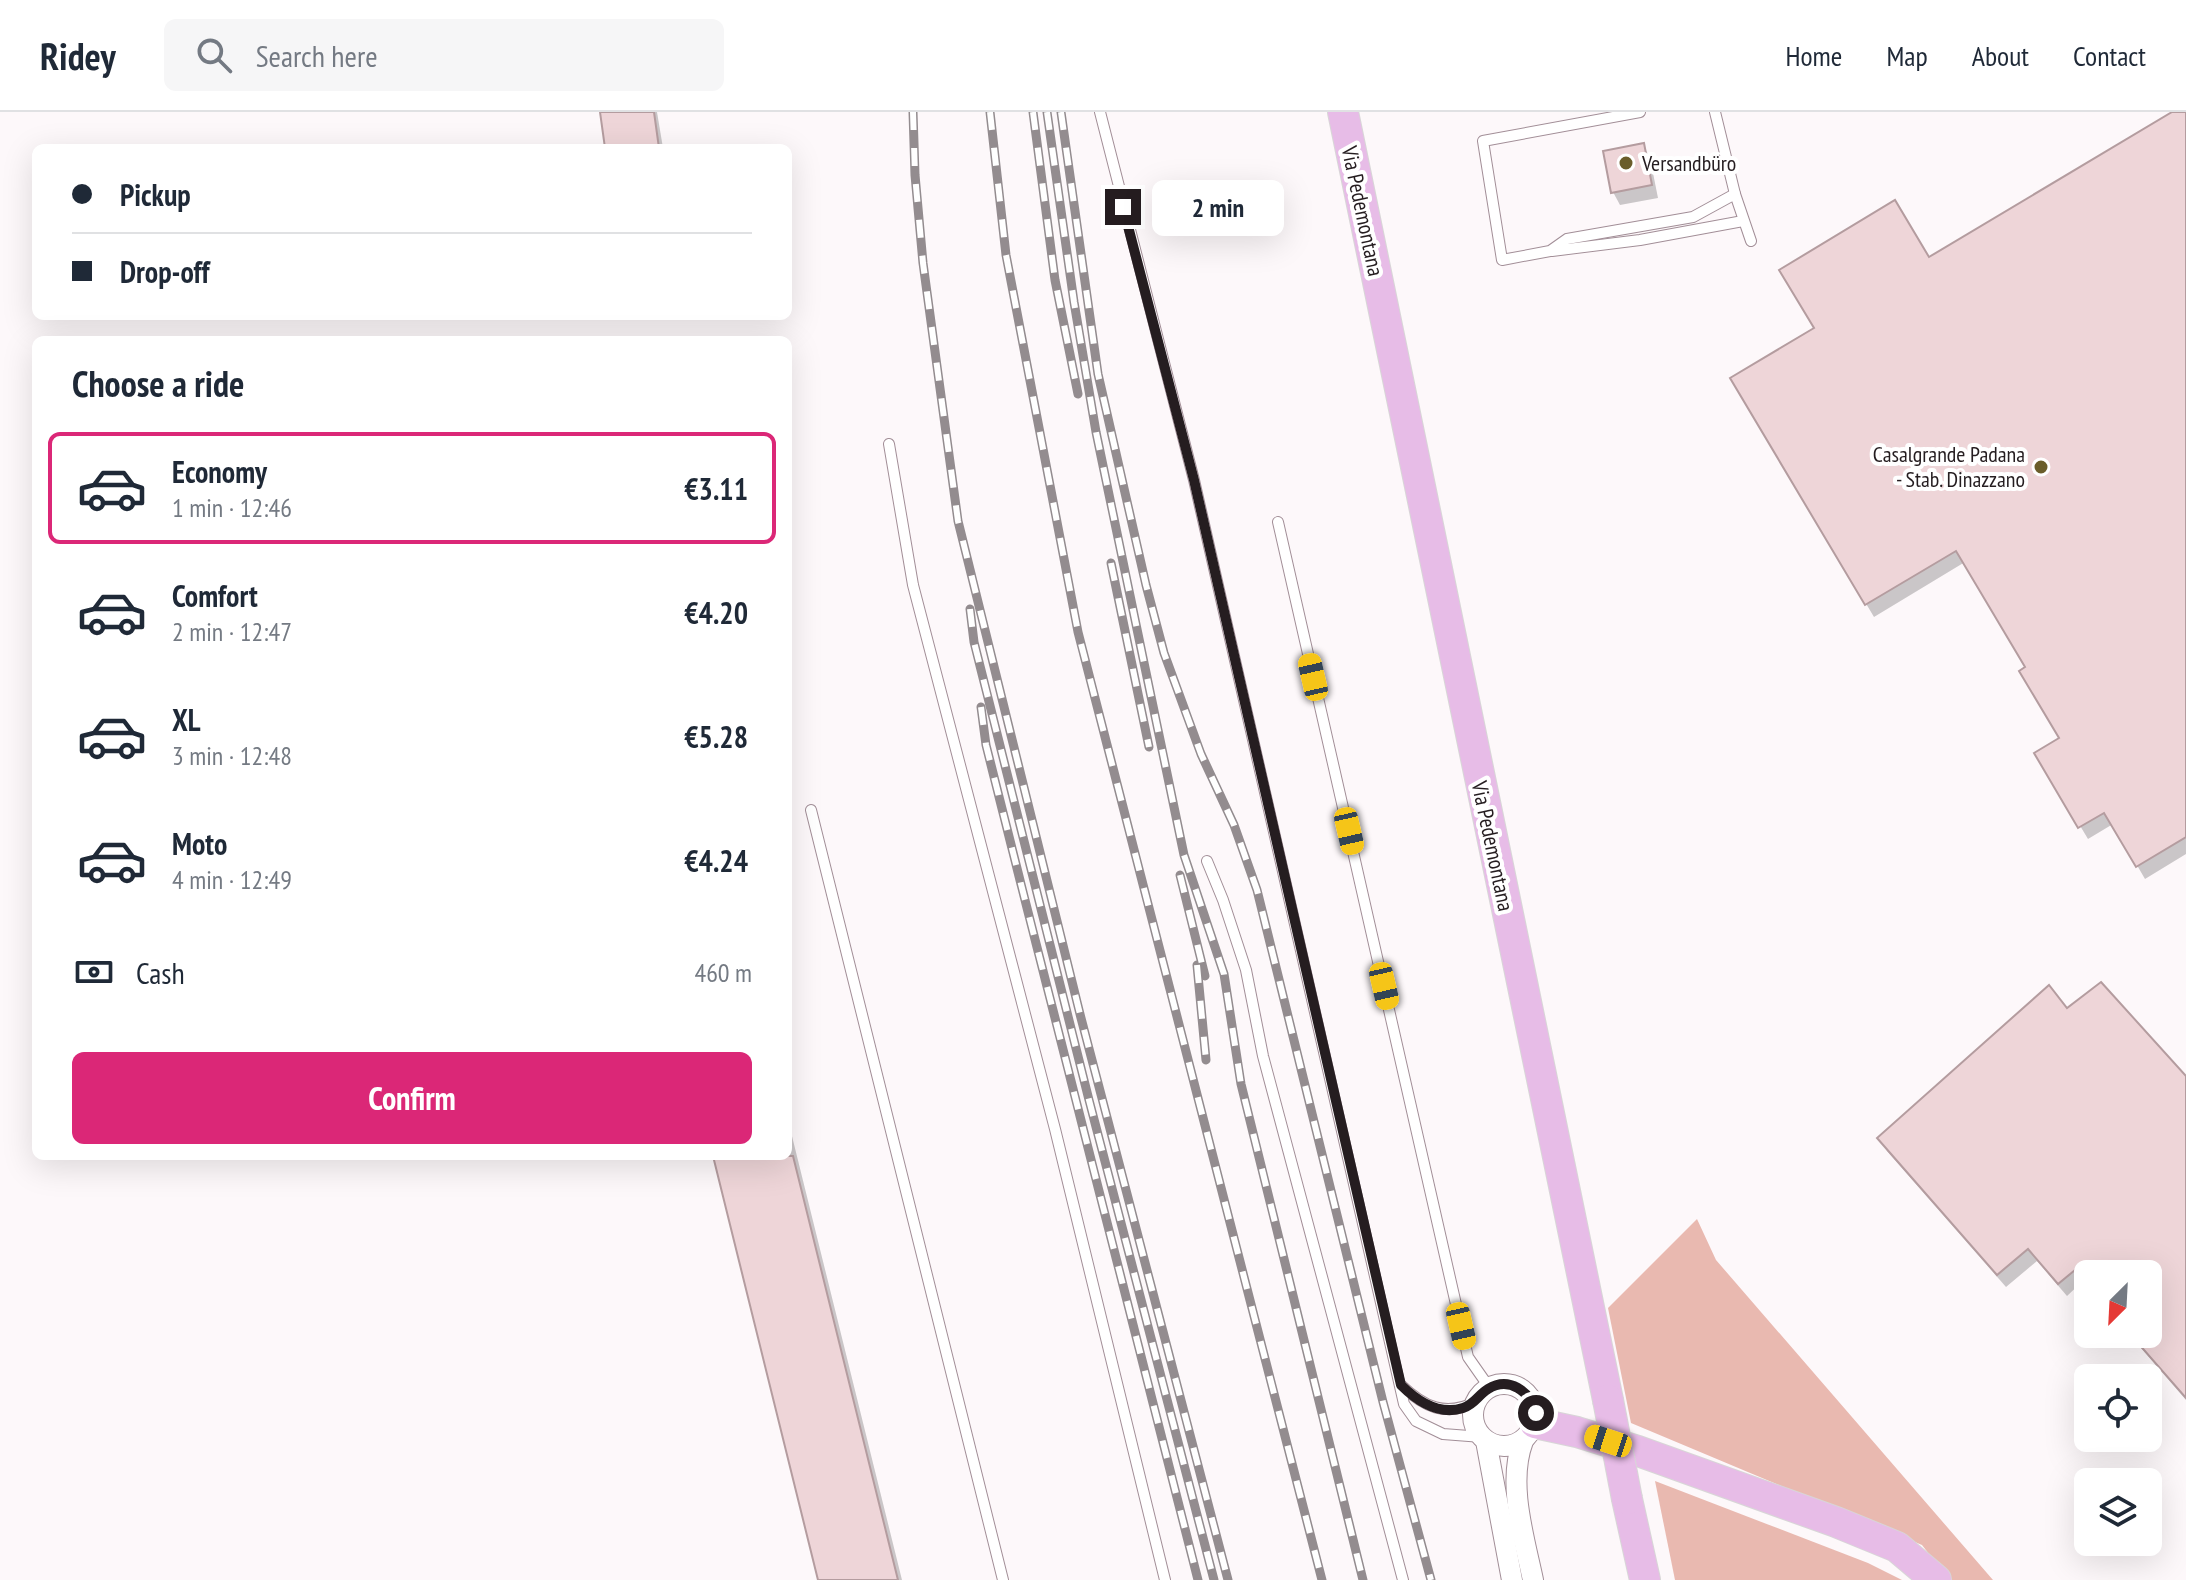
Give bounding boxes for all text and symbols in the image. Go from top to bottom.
search box [164,19,724,91]
text: Ridey [40,31,116,80]
icon: search [192,33,236,77]
text: Search here [256,36,378,75]
text: Home [1786,37,1842,74]
text: Map [1886,37,1928,74]
text: About [1972,37,2029,74]
text: Contact [2073,37,2146,74]
street label: Via Pedemontana [1335,142,1390,279]
place label: Versandbüro [1641,149,1736,177]
marker: Versandbüro [1617,154,1635,172]
text: Pickup [120,175,191,214]
callout: 2 min [1151,179,1283,235]
route end [1105,189,1141,225]
text: 2 min [1192,191,1244,224]
text: Drop-off [120,252,210,291]
text: Choose a ride [72,360,244,407]
place label: Casalgrande Padana - Stab. Dinazzano [1873,440,2025,493]
icon: car [76,452,148,524]
text: Economy [172,452,267,491]
marker: Casalgrande Padana - Stab. Dinazzano [2032,458,2050,476]
text: €3.11 [684,469,748,508]
text: 1 min · 12:46 [172,491,292,524]
icon: car [76,576,148,648]
text: Comfort [172,576,258,615]
text: €4.20 [684,593,748,632]
text: 2 min · 12:47 [172,615,292,648]
car [1296,651,1330,703]
icon: car [76,700,148,772]
text: XL [172,700,201,739]
text: €5.28 [684,717,748,756]
text: 3 min · 12:48 [172,739,292,772]
street label: Via Pedemontana [1465,777,1520,914]
car [1332,805,1366,857]
icon: car [76,824,148,896]
text: Moto [172,824,227,863]
text: €4.24 [684,841,748,880]
text: 4 min · 12:49 [172,863,292,896]
icon: cash [72,950,116,994]
text: Cash [136,953,185,992]
text: 460 m [694,956,752,989]
car [1367,960,1401,1012]
button: Confirm [72,1052,752,1144]
north arrow [2074,1260,2162,1348]
map controls [2074,1260,2162,1556]
car [1444,1300,1478,1352]
button: locate [2074,1364,2162,1452]
route start [1518,1395,1554,1431]
car [1581,1422,1635,1460]
button: layers [2074,1468,2162,1556]

